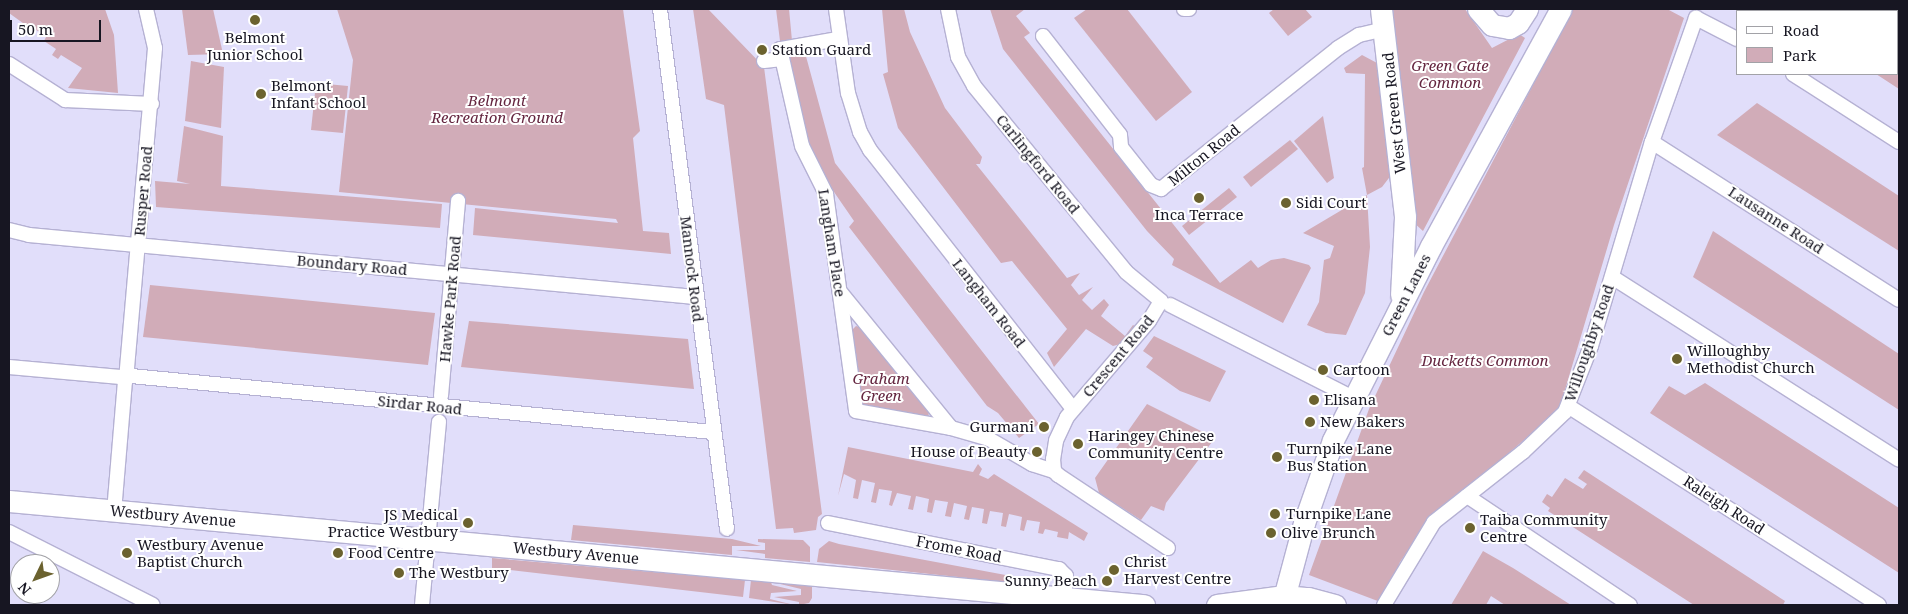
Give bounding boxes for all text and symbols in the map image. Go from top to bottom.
scale bar [12,10,104,42]
legend [1736,10,1898,75]
marker: Belmont Junior School [249,14,261,26]
text: 50 m [18,19,53,39]
text: Road [1783,20,1819,40]
place label: Belmont Junior School [207,28,303,63]
place label: Station Guard [772,41,871,59]
marker: Station Guard [756,44,768,56]
text: Park [1783,45,1816,65]
street label: West Green Road [1379,51,1409,175]
park label: Green Gate Common [1411,56,1489,91]
place label: Belmont Infant School [271,76,366,111]
marker: Belmont Infant School [255,88,267,100]
park label: Belmont Recreation Ground [431,91,563,126]
street label: Carlingford Road [992,111,1084,217]
street label: Milton Road [1164,121,1244,189]
street label: Rusper Road [130,145,156,237]
street label: Lausanne Road [1725,183,1827,257]
street label: Langham Place [815,188,849,298]
marker: Inca Terrace [1193,192,1205,204]
place label: Sidi Court [1296,194,1367,212]
marker: Sidi Court [1280,197,1292,209]
place label: Inca Terrace [1154,206,1244,224]
street label: Mannock Road [677,215,707,323]
street label: Hawke Park Road [435,235,465,363]
street label: Boundary Road [296,251,408,279]
street label: Green Lanes [1378,251,1434,339]
street label: Langham Road [949,255,1029,351]
street label: Willoughby Road [1560,282,1618,404]
street label: Crescent Road [1078,311,1158,401]
place label: Willoughby Methodist Church [1687,341,1815,376]
park label: Ducketts Common [1421,352,1549,370]
marker: Willoughby Methodist Church [1671,353,1683,365]
place label: Cartoon [1333,361,1390,379]
marker: Cartoon [1317,364,1329,376]
park label: Graham Green [852,369,910,404]
place label: Elisana [1324,391,1376,409]
street label: Sirdar Road [377,392,463,418]
marker: Elisana [1308,394,1320,406]
place label: New Bakers [1320,413,1405,431]
marker: New Bakers [1304,416,1316,428]
place label: Gurmani [970,418,1034,436]
marker: Gurmani [1038,421,1050,433]
place label: Haringey Chinese Community Centre [1088,426,1223,461]
marker: Haringey Chinese Community Centre [1072,438,1084,450]
place label: Turnpike Lane Bus Station [1287,439,1392,474]
place label: House of Beauty [911,443,1027,461]
marker: House of Beauty [1031,446,1043,458]
marker: Turnpike Lane Bus Station [1271,451,1283,463]
street label: Raleigh Road [1680,472,1768,538]
street label: Westbury Avenue [109,502,237,530]
place label: JS Medical Practice Westbury [328,505,458,540]
place label: Turnpike Lane [1286,505,1391,523]
marker: Turnpike Lane [1268,507,1282,521]
place label: Taiba Community Centre [1480,510,1608,545]
marker: JS Medical Practice Westbury [462,517,474,529]
marker: Taiba Community Centre [1464,522,1476,534]
place label: Olive Brunch [1281,524,1375,542]
marker: Olive Brunch [1265,527,1277,539]
street label: Frome Road [915,532,1003,566]
place label: Westbury Avenue Baptist Church [137,535,264,570]
street label: Westbury Avenue [512,539,640,567]
place label: Food Centre [348,544,434,562]
marker: Westbury Avenue Baptist Church [121,547,133,559]
marker: Food Centre [332,547,344,559]
place label: Christ Harvest Centre [1124,552,1231,587]
north arrow [10,554,60,604]
place label: The Westbury [409,564,509,582]
marker: Christ Harvest Centre [1108,564,1120,576]
marker: The Westbury [393,567,405,579]
place label: Sunny Beach [1005,572,1097,590]
marker: Sunny Beach [1101,575,1113,587]
text: N [13,578,35,599]

